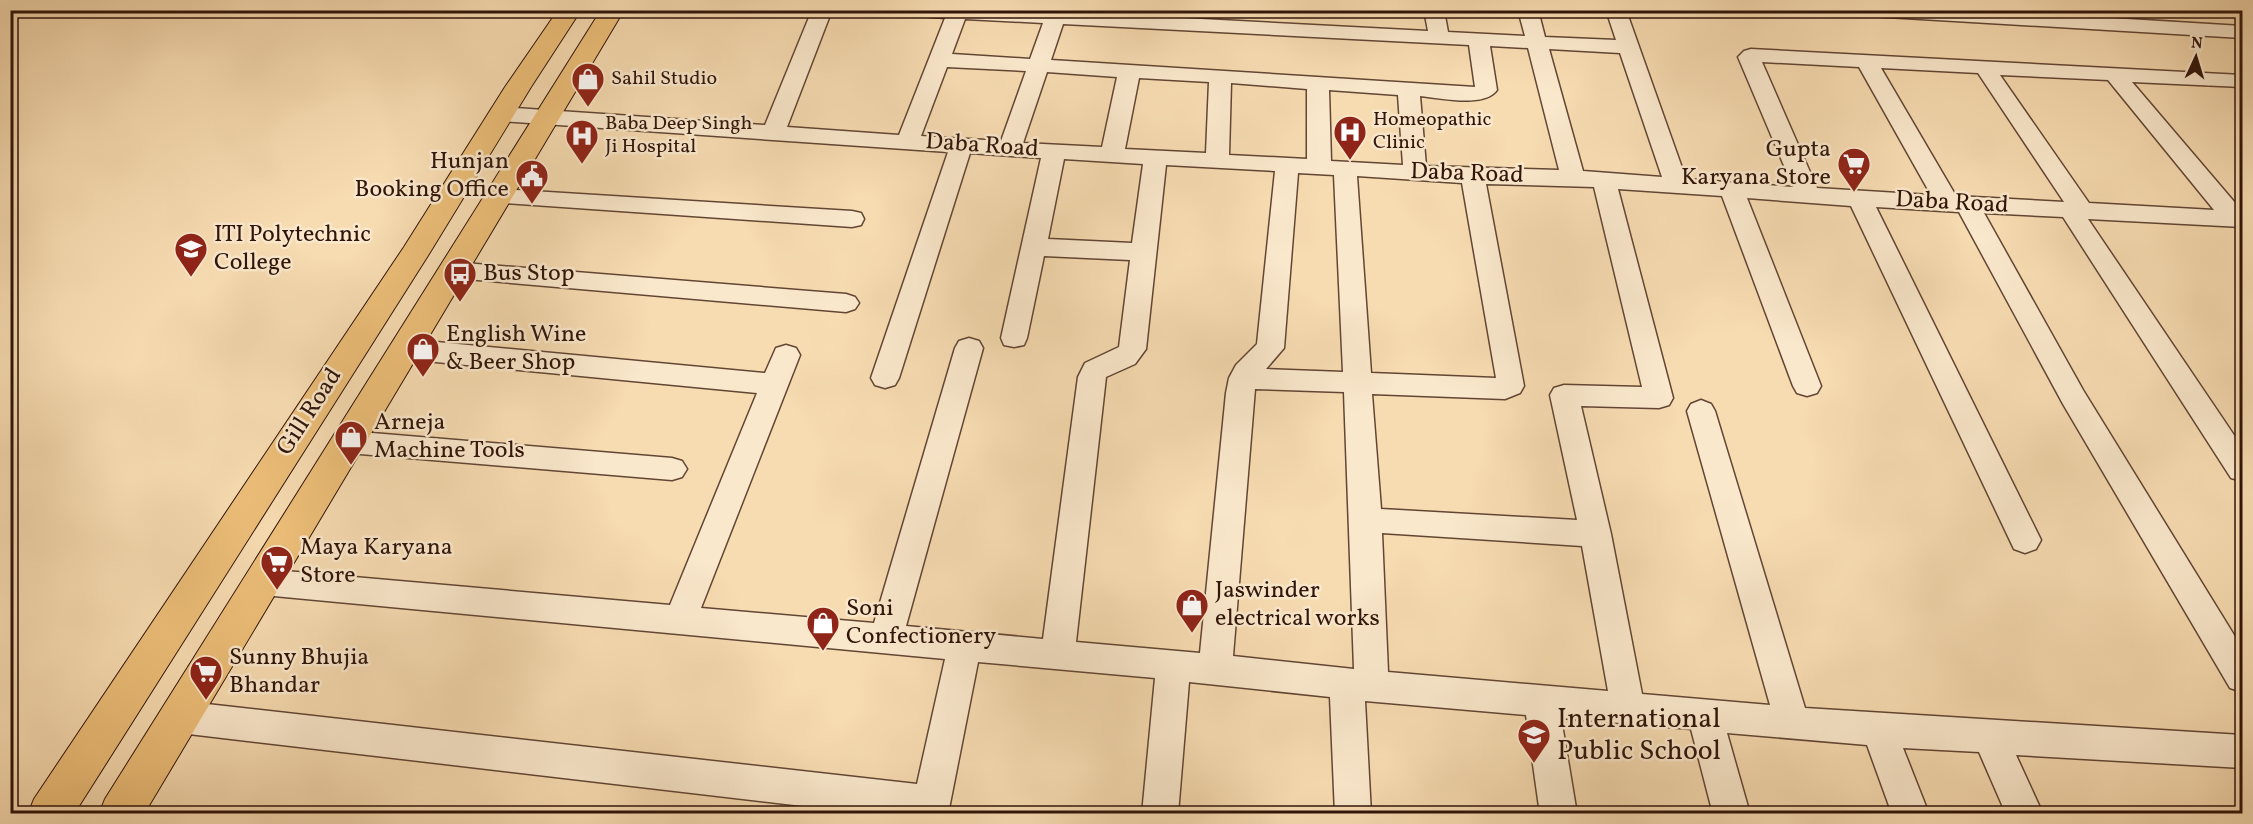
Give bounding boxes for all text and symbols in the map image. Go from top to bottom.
north arrow [2166,27,2226,87]
text: N [2190,33,2204,55]
shop icon: Sahil Studio [570,61,606,108]
place label: Sahil Studio [611,65,717,93]
place label: Homeopathic Clinic [1373,106,1492,157]
place label: Baba Deep Singh Ji Hospital [605,110,753,161]
hospital icon: Homeopathic Clinic [1332,114,1368,161]
hospital icon: Baba Deep Singh Ji Hospital [564,118,600,165]
street label: Daba Road [924,125,1040,167]
place label: Gupta Karyana Store [1681,133,1831,195]
place label: Hunjan Booking Office [355,145,509,207]
supermarket icon: Gupta Karyana Store [1836,146,1872,193]
street label: Daba Road [1410,155,1524,193]
public building icon: Hunjan Booking Office [514,158,550,205]
street label: Daba Road [1894,183,2010,223]
place label: ITI Polytechnic College [214,218,371,280]
school or university icon: ITI Polytechnic College [173,231,209,278]
bus stop icon: Bus Stop [442,256,478,303]
place label: Bus Stop [483,257,575,291]
place label: English Wine & Beer Shop [446,318,586,380]
shop icon: English Wine & Beer Shop [405,331,441,378]
street label: Gill Road [269,362,351,462]
place label: Arneja Machine Tools [374,406,525,468]
shop icon: Arneja Machine Tools [333,419,369,466]
place label: Maya Karyana Store [300,531,453,593]
supermarket icon: Maya Karyana Store [259,544,295,591]
place label: Jaswinder electrical works [1215,574,1380,636]
shop icon: Jaswinder electrical works [1174,587,1210,634]
place label: Soni Confectionery [846,592,996,654]
shop icon: Soni Confectionery [805,605,841,652]
place label: Sunny Bhujia Bhandar [229,641,369,703]
supermarket icon: Sunny Bhujia Bhandar [188,654,224,701]
place label: International Public School [1557,700,1721,771]
school or university icon: International Public School [1516,717,1552,764]

